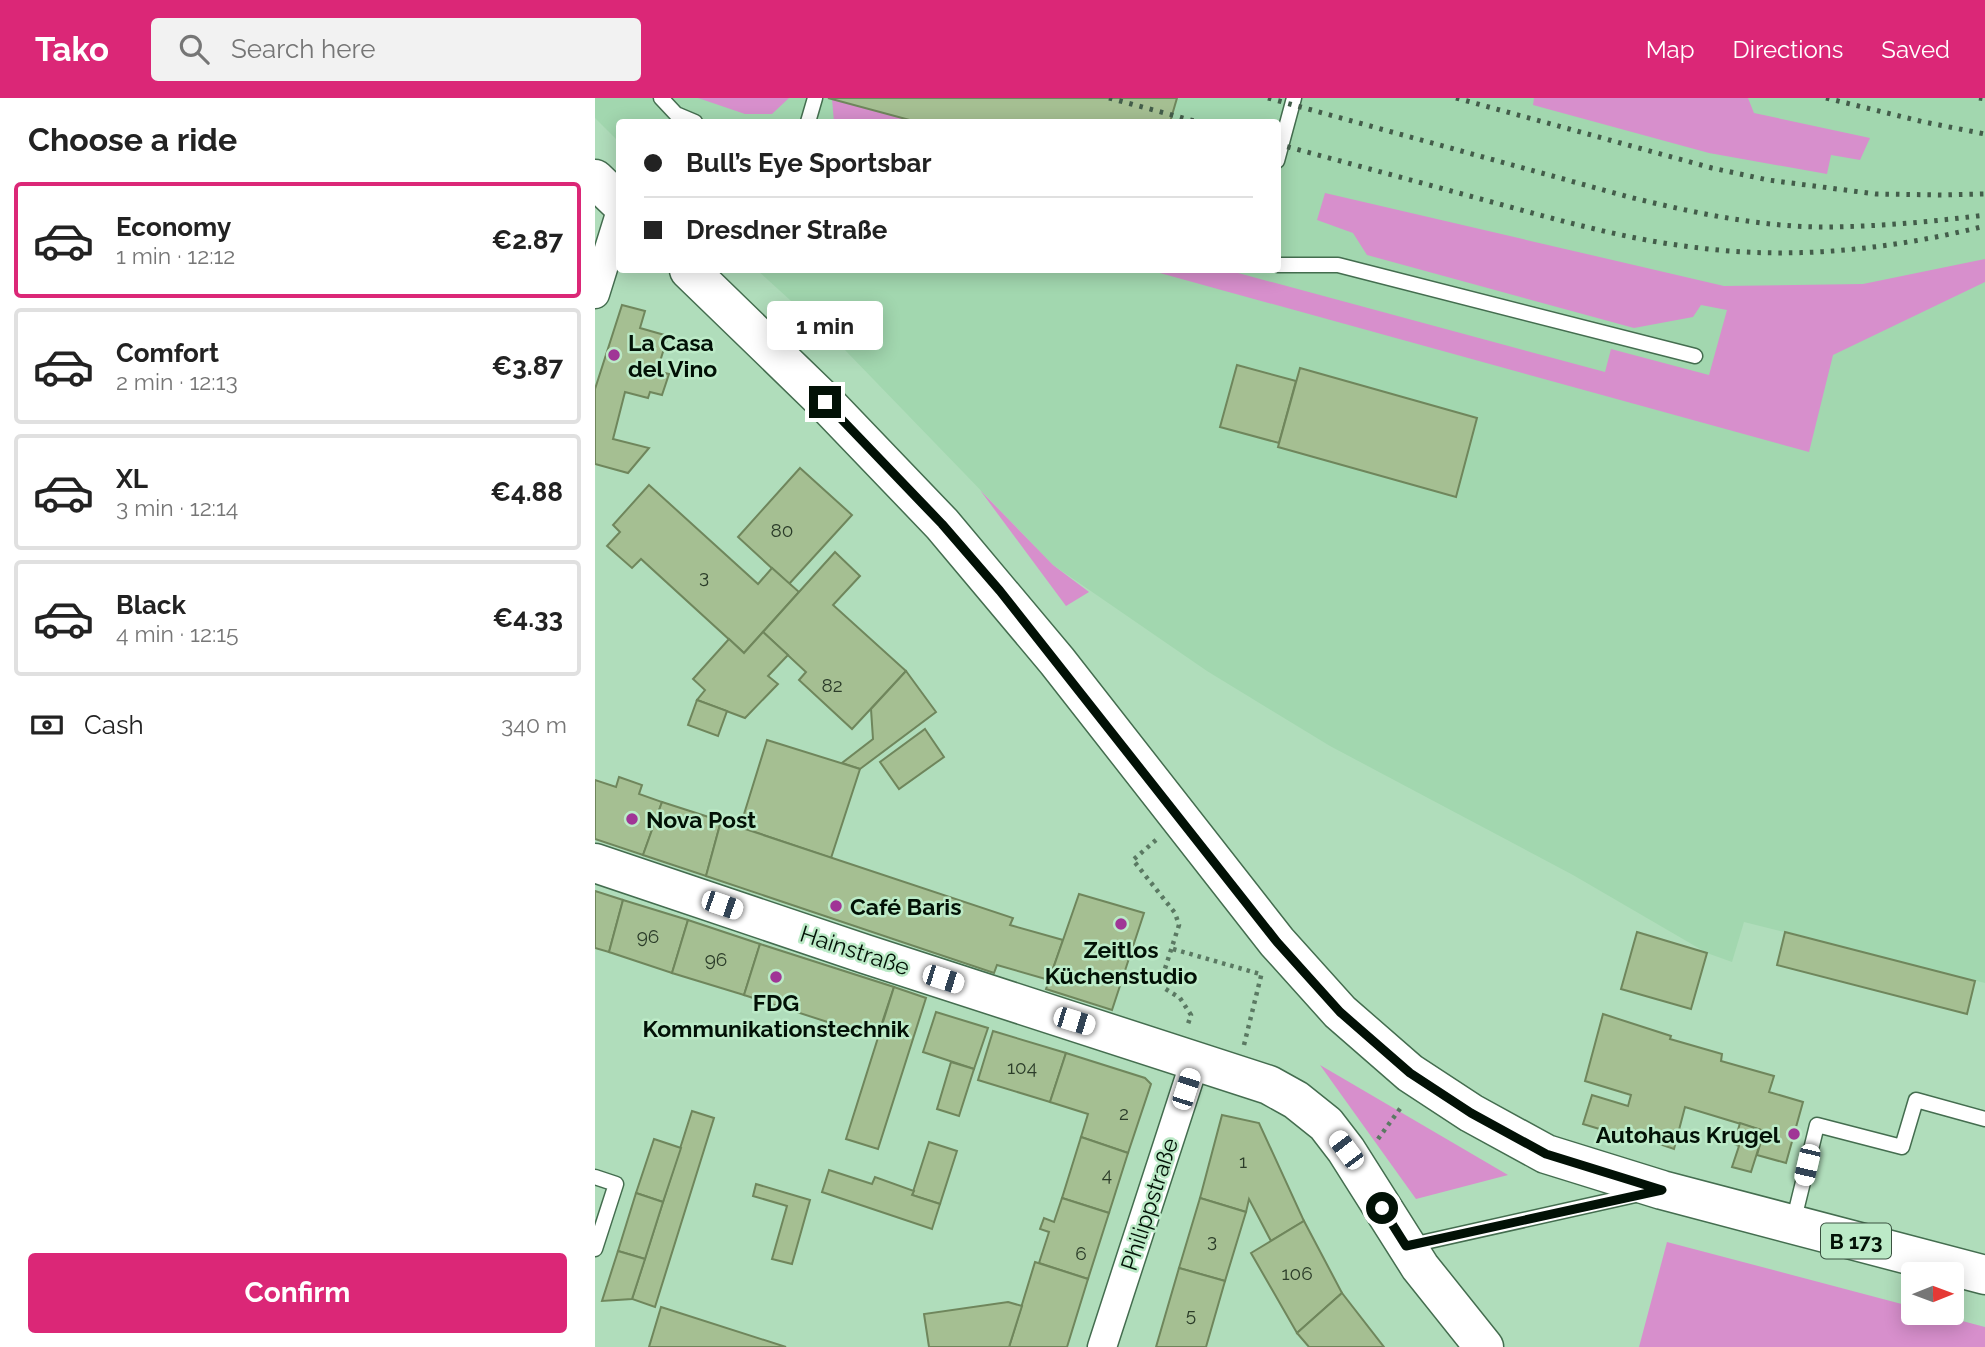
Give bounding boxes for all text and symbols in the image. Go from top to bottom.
search box [151,18,641,81]
text: Tako [35,30,109,69]
icon: search [175,30,213,68]
text: Search here [231,34,375,64]
text: Map [1646,35,1695,64]
text: Directions [1733,35,1843,64]
text: Saved [1881,35,1950,64]
text: Choose a ride [28,121,237,158]
text: Bull’s Eye Sportsbar [686,148,931,178]
icon: car [32,209,95,272]
text: Economy [116,212,231,242]
text: Dresdner Straße [686,215,887,245]
text: €2.87 [491,225,563,255]
text: 1 min · 12:12 [116,242,235,269]
callout: 1 min [767,300,883,350]
text: 1 min [796,312,854,339]
place label: La Casa del Vino [628,329,717,382]
icon: car [32,335,95,398]
text: Comfort [116,338,219,368]
marker: La Casa del Vino [606,347,622,363]
text: €3.87 [492,351,563,381]
text: 2 min · 12:13 [116,368,238,395]
route end [809,386,841,418]
icon: car [32,461,95,524]
text: XL [116,464,148,494]
text: €4.88 [490,477,563,507]
text: 3 min · 12:14 [116,494,238,521]
house number: 80 [771,519,793,541]
house number: 3 [699,565,709,587]
icon: car [32,587,95,650]
text: Black [116,590,186,620]
text: €4.33 [493,603,563,633]
text: 4 min · 12:15 [116,620,239,647]
house number: 82 [821,674,843,696]
icon: cash [28,706,66,744]
text: Cash [84,710,144,740]
text: 340 m [501,711,567,738]
place label: Nova Post [646,806,756,833]
marker: Nova Post [624,811,640,827]
car [699,888,746,922]
place label: Café Baris [850,893,962,920]
marker: Café Baris [828,898,844,914]
marker: Zeitlos Küchenstudio [1113,916,1129,932]
street label: Hainstraße [797,920,913,980]
house number: 96 [637,925,659,947]
place label: Zeitlos Küchenstudio [1045,936,1197,989]
house number: 96 [705,948,727,970]
car [920,963,967,995]
marker: FDG Kommunikationstechnik [768,969,784,985]
place label: FDG Kommunikationstechnik [643,989,910,1042]
car [1051,1005,1098,1037]
house number: 104 [1007,1056,1037,1078]
car [1170,1066,1203,1112]
house number: 2 [1119,1102,1129,1124]
place label: Autohaus Krugel [1596,1121,1781,1148]
marker: Autohaus Krugel [1786,1126,1802,1142]
car [1325,1127,1368,1173]
street label: Philippstraße [1115,1134,1183,1274]
car [1793,1142,1822,1188]
house number: 1 [1239,1150,1247,1172]
house number: 4 [1102,1163,1112,1185]
route start [1366,1192,1398,1224]
road number: B 173 [1821,1224,1891,1258]
house number: 3 [1207,1229,1217,1251]
house number: 6 [1075,1242,1087,1264]
button: Confirm [28,1253,567,1333]
house number: 106 [1281,1262,1313,1284]
north arrow [1901,1262,1963,1325]
map controls [1901,1262,1964,1325]
house number: 5 [1186,1303,1196,1325]

